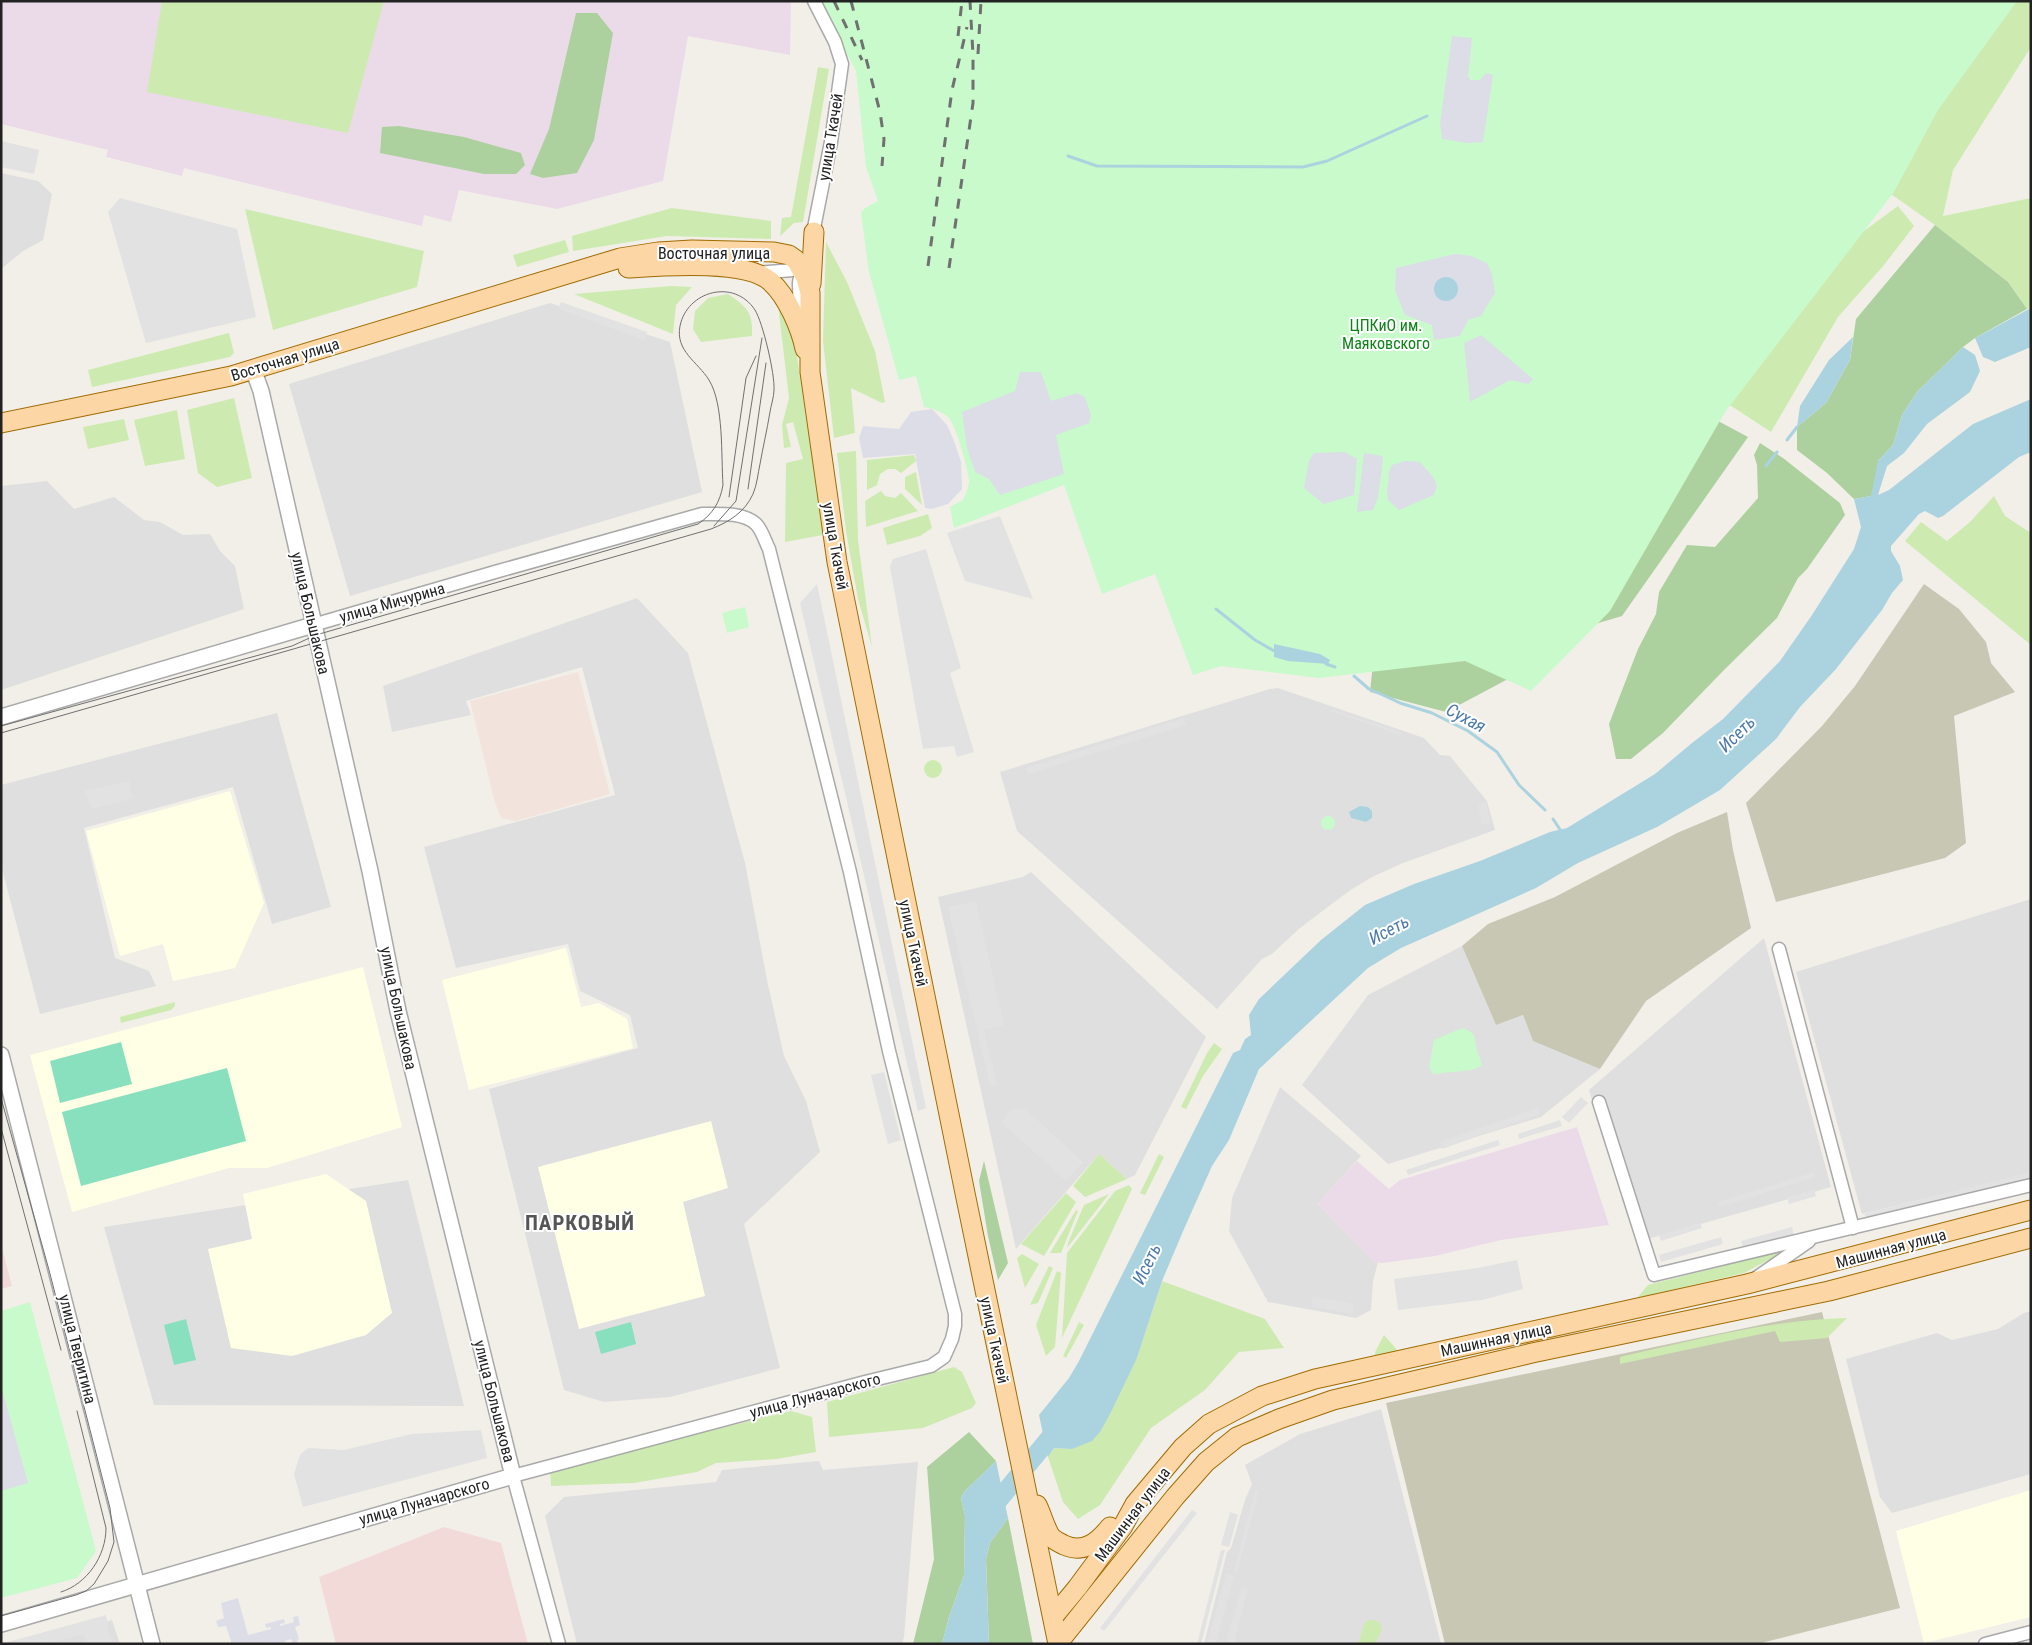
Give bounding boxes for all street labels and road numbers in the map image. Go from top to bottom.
street label: улица Ткачей [814,92,847,182]
street label: Восточная улица [658,244,770,263]
street label: Восточная улица [229,334,342,385]
street label: улица Ткачей [818,501,853,591]
street label: улица Большакова [287,550,334,676]
street label: улица Мичурина [337,578,447,627]
street label: улица Ткачей [895,898,932,988]
street label: улица Большакова [376,945,421,1071]
street label: Машинная улица [1834,1225,1948,1272]
street label: улица Тверитина [55,1292,100,1406]
street label: улица Ткачей [976,1295,1013,1385]
street label: Машинная улица [1439,1318,1553,1361]
street label: улица Большакова [470,1338,519,1464]
street label: улица Луначарского [748,1369,883,1422]
street label: Машинная улица [1091,1463,1174,1565]
street label: улица Луначарского [357,1474,491,1529]

